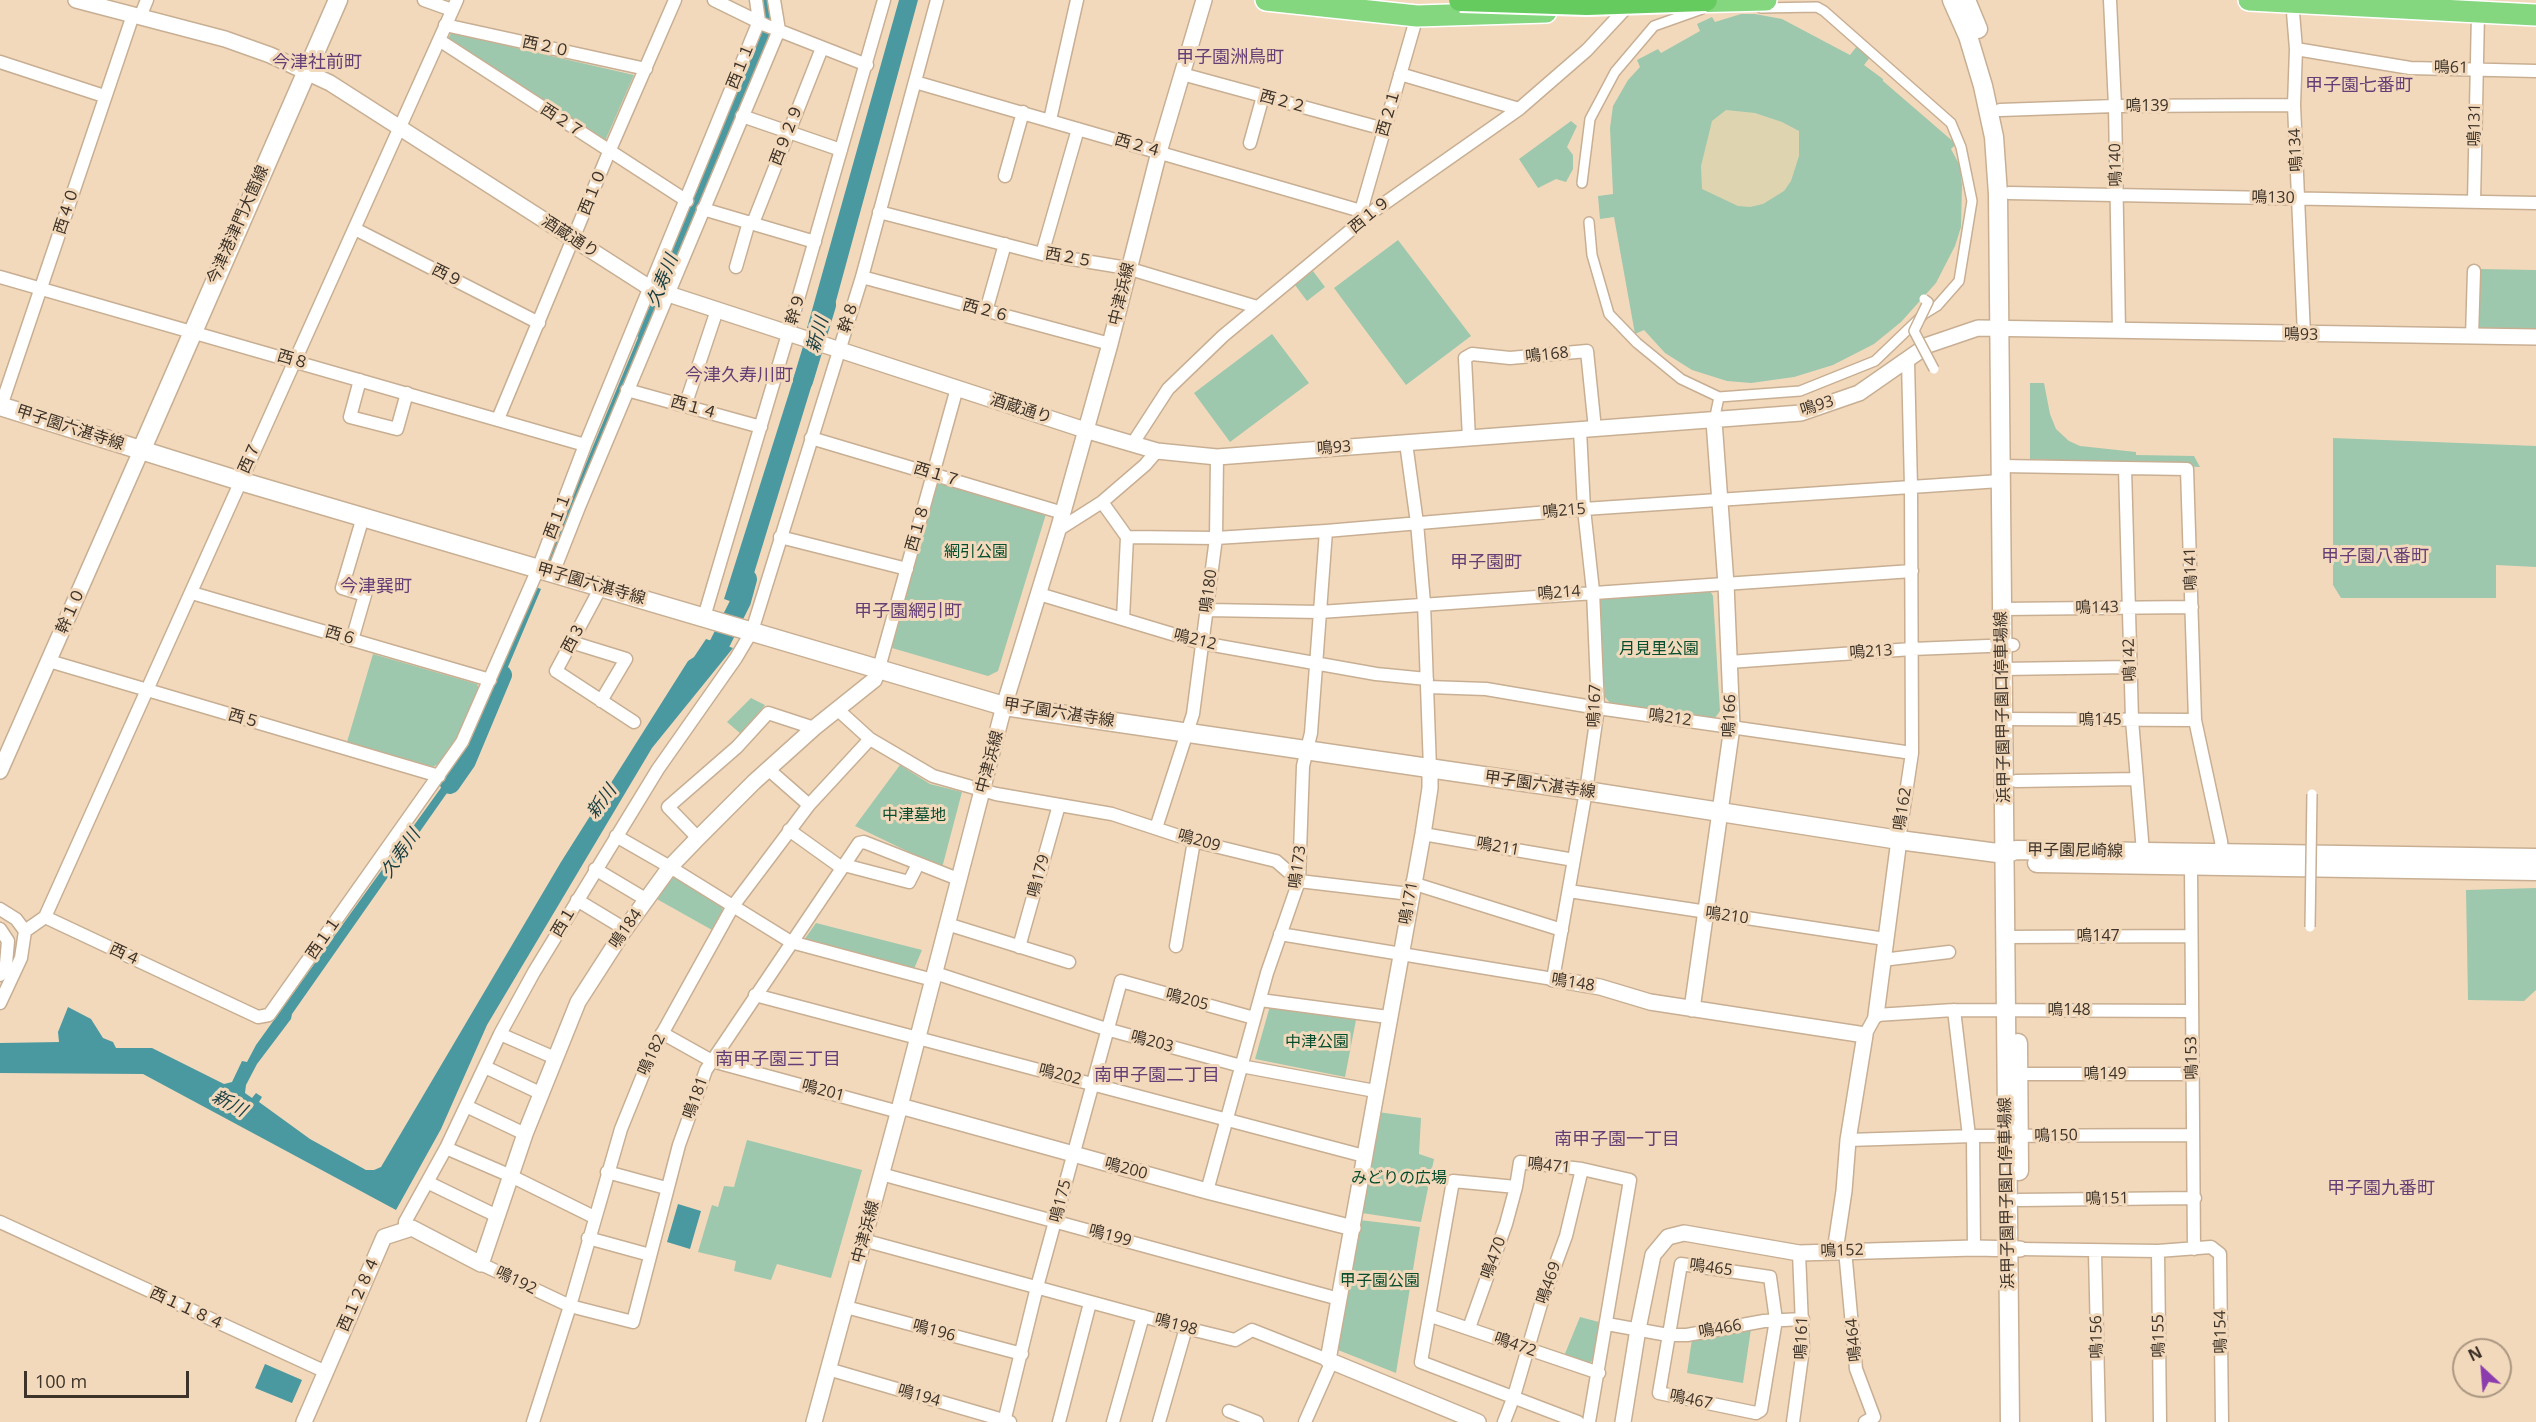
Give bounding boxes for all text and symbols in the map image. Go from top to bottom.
street label: 西２０ [521,33,571,61]
street label: 西１１ [723,40,759,92]
district label: 甲子園洲鳥町 [1176,47,1284,69]
district label: 今津社前町 [272,52,362,74]
street label: 鳴61 [2434,58,2468,78]
district label: 甲子園七番町 [2305,75,2413,97]
street label: 西２２ [1257,87,1309,117]
street label: 西２１ [1373,87,1405,139]
street label: 鳴139 [2125,96,2169,116]
street label: 西２７ [537,100,587,142]
street label: 西９２９ [767,102,807,168]
street label: 鳴131 [2465,103,2485,147]
street label: 鳴134 [2285,128,2307,172]
street label: 西２４ [1112,130,1164,162]
street label: 鳴140 [2106,143,2126,187]
street label: 今津港津門大箇線 [203,163,273,287]
street label: 西１０ [575,166,611,218]
street label: 西４０ [50,185,84,237]
street label: 鳴130 [2251,188,2295,208]
street label: 西１９ [1345,192,1395,238]
street label: 酒蔵通り [538,212,602,262]
street label: 西２５ [1044,244,1094,272]
water label: 久寿川 [643,252,683,310]
street label: 西９ [428,260,466,292]
street label: 中津浜線 [1105,261,1139,327]
street label: 幹９ [782,291,810,327]
street label: 西２６ [960,296,1012,326]
street label: 幹８ [835,299,863,335]
water label: 新川 [803,315,833,355]
street label: 鳴93 [2284,325,2318,345]
street label: 鳴168 [1524,343,1570,367]
street label: 西８ [275,346,311,374]
district label: 今津久寿川町 [685,365,793,387]
street label: 酒蔵通り [988,390,1054,428]
street label: 西１４ [668,392,720,424]
street label: 鳴93 [1798,392,1836,420]
street label: 甲子園六湛寺線 [14,402,126,454]
street label: 鳴93 [1316,437,1352,459]
street label: 西７ [235,439,265,477]
street label: 西１７ [911,459,963,491]
street label: 西１１ [540,490,576,542]
street label: 鳴215 [1542,500,1586,522]
street label: 西１８ [902,502,934,554]
park label: 網引公園 [944,542,1008,562]
district label: 甲子園八番町 [2321,546,2429,568]
street label: 鳴141 [2181,547,2201,591]
district label: 甲子園町 [1450,552,1522,574]
street label: 甲子園六湛寺線 [535,559,647,609]
street label: 鳴180 [1196,568,1222,614]
district label: 今津巽町 [340,576,412,598]
street label: 鳴214 [1537,582,1581,604]
street label: 幹１０ [52,585,90,637]
street label: 鳴143 [2075,598,2119,618]
district label: 甲子園網引町 [854,601,962,623]
street label: 浜甲子園甲子園口停車場線 [1992,611,2014,803]
street label: 西３ [558,619,590,657]
street label: 西６ [323,622,359,650]
street label: 鳴212 [1172,625,1218,655]
street label: 鳴142 [2120,638,2140,682]
park label: 月見里公園 [1619,639,1699,659]
street label: 鳴213 [1849,641,1893,663]
street label: 鳴167 [1585,684,1605,728]
street label: 鳴166 [1720,694,1740,738]
street label: 甲子園六湛寺線 [1002,695,1116,731]
street label: 西５ [226,705,262,733]
street label: 鳴212 [1647,705,1693,731]
street label: 鳴145 [2078,710,2122,730]
street label: 中津浜線 [972,729,1008,795]
street label: 甲子園六湛寺線 [1483,768,1597,802]
water label: 新川 [583,781,621,823]
street label: 鳴162 [1890,786,1916,832]
park label: 中津墓地 [882,805,946,825]
water label: 久寿川 [377,826,425,882]
street label: 鳴209 [1175,826,1223,856]
street label: 鳴211 [1475,834,1521,860]
street label: 甲子園尼崎線 [2027,841,2123,861]
street label: 鳴173 [1285,844,1311,890]
street label: 鳴179 [1024,853,1054,899]
street label: 鳴171 [1396,880,1422,926]
street label: 西１ [548,903,580,941]
street label: 鳴210 [1704,903,1750,929]
street label: 鳴184 [606,906,646,952]
street label: 西１１ [302,913,346,963]
street label: 鳴147 [2076,926,2120,946]
street label: 西４ [106,940,144,970]
street label: 鳴148 [1550,970,1596,996]
street label: 鳴205 [1164,985,1210,1015]
street label: 鳴148 [2047,1000,2091,1020]
street label: 鳴203 [1129,1027,1175,1057]
street label: 鳴182 [634,1031,670,1079]
park label: 中津公園 [1285,1032,1349,1052]
street label: 鳴153 [2182,1036,2202,1080]
district label: 南甲子園三丁目 [715,1049,841,1071]
street label: 鳴202 [1037,1060,1083,1090]
street label: 鳴149 [2083,1064,2127,1084]
district label: 南甲子園二丁目 [1094,1065,1220,1087]
street label: 鳴181 [680,1074,712,1122]
street label: 鳴201 [800,1076,846,1106]
water label: 新川 [208,1086,250,1122]
street label: 浜甲子園甲子園口停車場線 [1996,1097,2018,1289]
street label: 鳴150 [2034,1126,2078,1146]
district label: 南甲子園一丁目 [1554,1129,1680,1151]
street label: 鳴200 [1103,1154,1149,1184]
street label: 鳴471 [1526,1154,1572,1178]
park label: みどりの広場 [1351,1168,1447,1188]
street label: 鳴175 [1046,1178,1076,1224]
district label: 甲子園九番町 [2327,1178,2435,1200]
street label: 鳴151 [2085,1189,2129,1209]
street label: 中津浜線 [848,1199,884,1265]
street label: 鳴199 [1087,1221,1133,1251]
street label: 鳴470 [1478,1234,1510,1282]
street label: 鳴152 [1820,1241,1864,1261]
street label: 西１２８４ [334,1254,384,1334]
street label: 鳴465 [1688,1255,1734,1281]
street label: 鳴469 [1533,1259,1565,1307]
street label: 鳴192 [492,1263,540,1299]
park label: 甲子園公園 [1340,1271,1420,1291]
street label: 西１１８４ [147,1283,227,1335]
street label: 鳴198 [1153,1310,1199,1340]
street label: 鳴154 [2211,1310,2231,1354]
street label: 鳴155 [2149,1314,2169,1358]
street label: 鳴156 [2087,1315,2107,1359]
street label: 鳴196 [911,1316,957,1346]
street label: 鳴466 [1697,1316,1743,1342]
street label: 鳴161 [1792,1316,1812,1360]
street label: 鳴464 [1842,1317,1866,1363]
street label: 鳴472 [1491,1329,1539,1361]
north arrow [2452,1338,2512,1398]
text: N [2464,1341,2486,1366]
scale bar [27,1359,192,1397]
text: 100 m [35,1369,87,1393]
street label: 鳴194 [895,1381,943,1411]
street label: 鳴467 [1668,1386,1714,1414]

